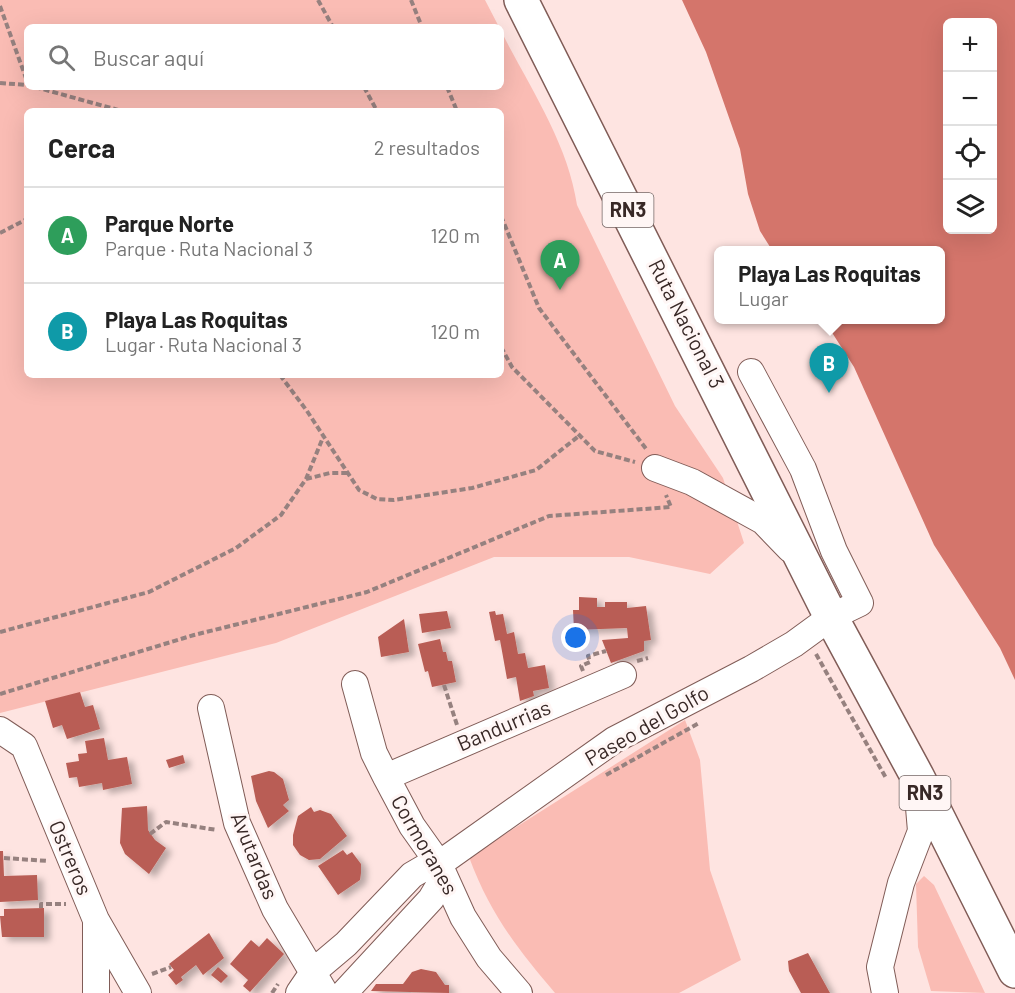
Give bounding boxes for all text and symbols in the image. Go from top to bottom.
map controls [943,18,997,234]
button: + [943,18,997,72]
search box [24,24,504,90]
icon: search [45,41,78,74]
text: Buscar aquí [93,44,204,70]
button: − [943,72,997,126]
button: locate [943,126,997,180]
text: Cerca [48,132,115,163]
text: 2 resultados [374,135,480,159]
button: layers [943,180,997,234]
road number: RN3 [602,193,654,227]
text: Parque Norte [105,210,234,236]
text: A [61,223,74,247]
text: 120 m [430,223,480,247]
text: Parque · Ruta Nacional 3 [105,236,313,260]
pin: A [540,240,580,290]
popup [714,246,945,324]
street label: Ruta Nacional 3 [644,255,731,392]
text: Playa Las Roquitas [738,260,921,286]
text: Lugar [738,286,788,310]
text: Playa Las Roquitas [105,306,288,332]
text: B [61,319,74,343]
text: 120 m [430,319,480,343]
text: Lugar · Ruta Nacional 3 [105,332,302,356]
pin: B [810,344,848,393]
your location [561,623,590,652]
street label: Paseo del Golfo [580,679,713,770]
street label: Bandurrias [453,694,554,755]
road number: RN3 [900,776,950,810]
street label: Cormoranes [387,790,464,899]
street label: Avutardas [227,808,284,903]
street label: Ostreros [45,816,98,898]

